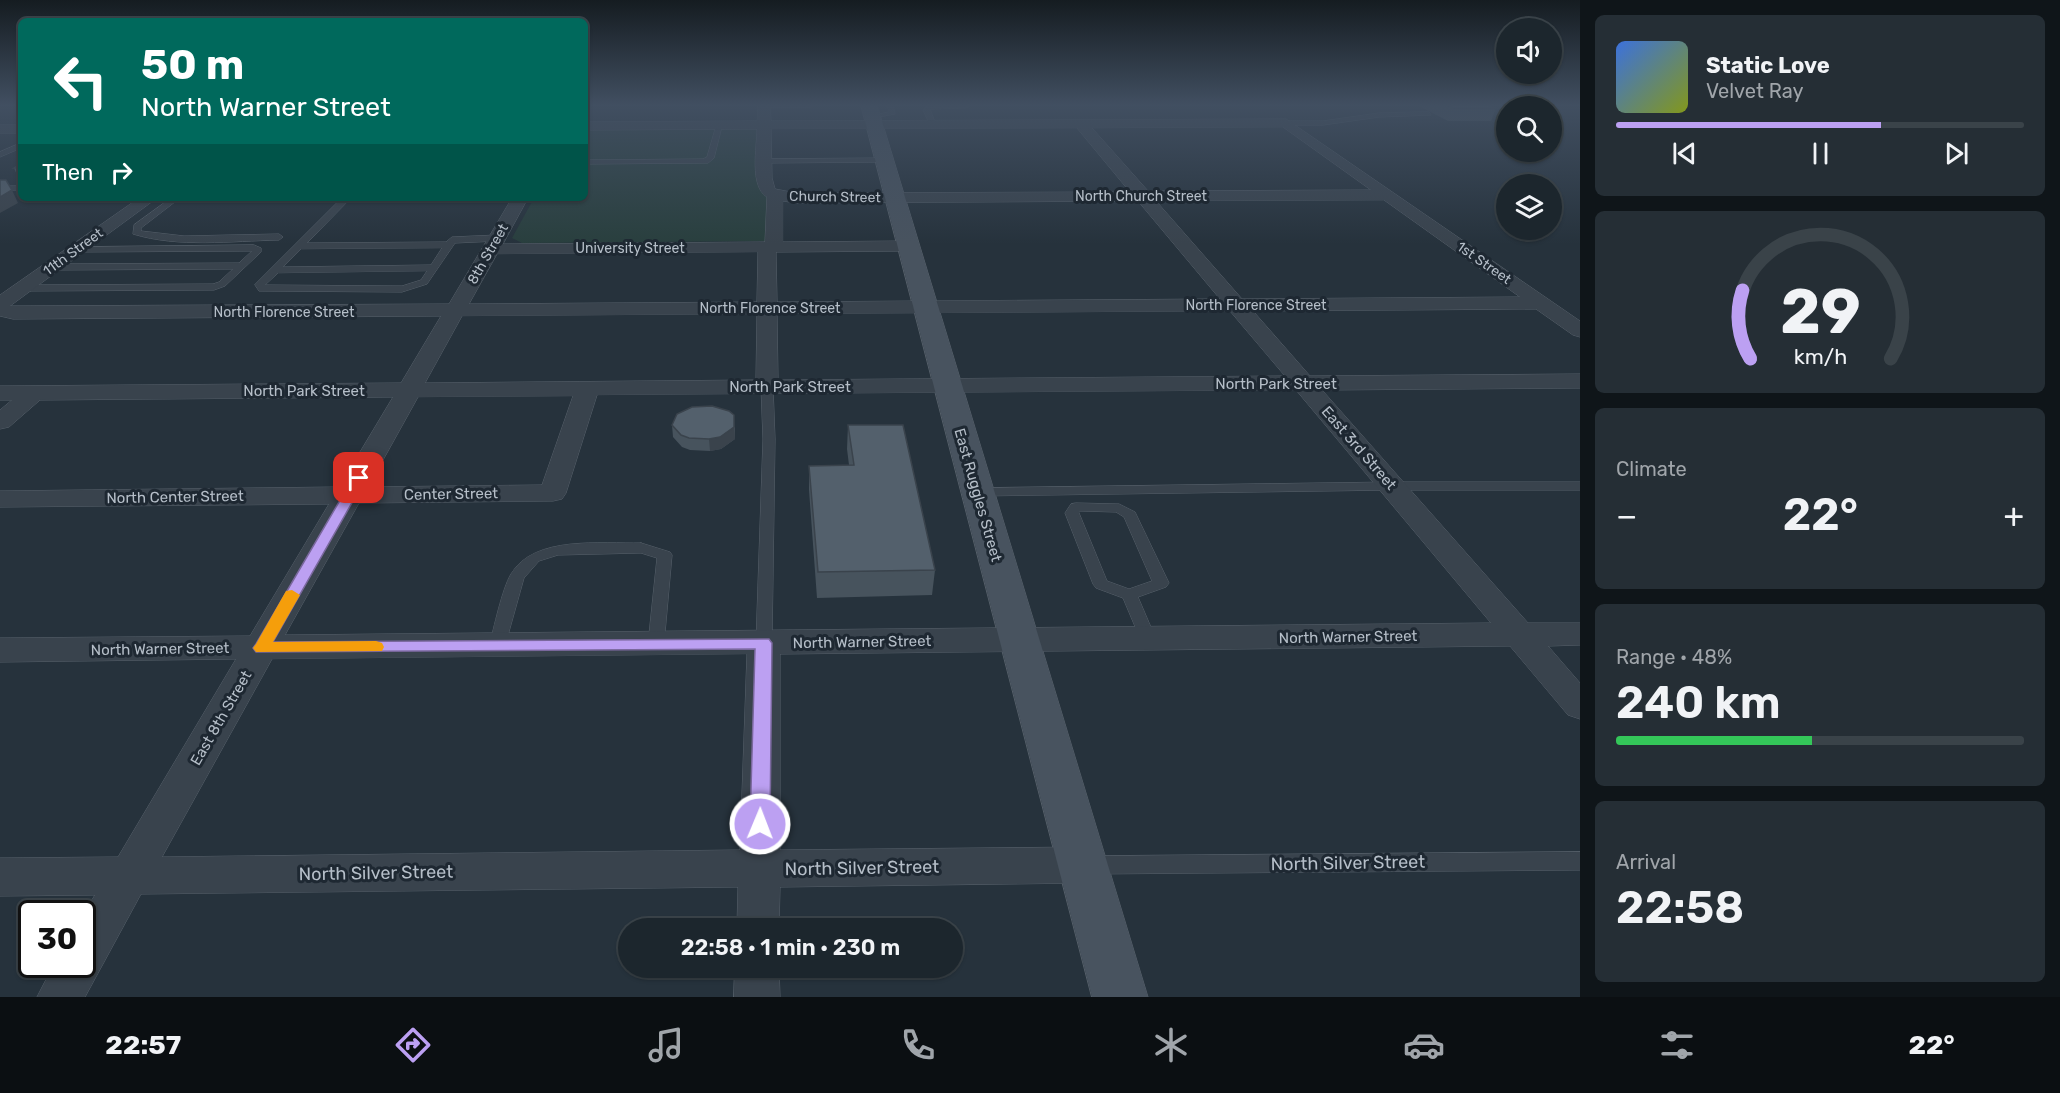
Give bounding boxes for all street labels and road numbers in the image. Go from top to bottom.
street label: Church Street [789,188,881,206]
street label: North Church Street [1075,188,1208,205]
street label: 8th Street [464,220,512,287]
street label: 11th Street [40,224,107,279]
street label: 1st Street [1454,238,1515,288]
street label: University Street [575,240,685,257]
street label: North Florence Street [1185,297,1327,314]
street label: North Florence Street [699,300,841,317]
street label: North Florence Street [213,304,355,321]
street label: North Park Street [1215,375,1337,393]
street label: North Park Street [729,378,851,396]
street label: North Park Street [243,382,365,400]
street label: East 3rd Street [1318,402,1400,494]
street label: East Ruggles Street [950,426,1006,564]
street label: Center Street [404,484,498,504]
street label: North Center Street [106,487,244,507]
street label: North Warner Street [1278,627,1418,647]
street label: North Warner Street [792,632,932,652]
street label: North Warner Street [90,639,230,659]
street label: East 8th Street [187,667,255,768]
street label: North Silver Street [1271,851,1425,875]
street label: North Silver Street [785,856,939,880]
street label: North Silver Street [299,861,453,885]

